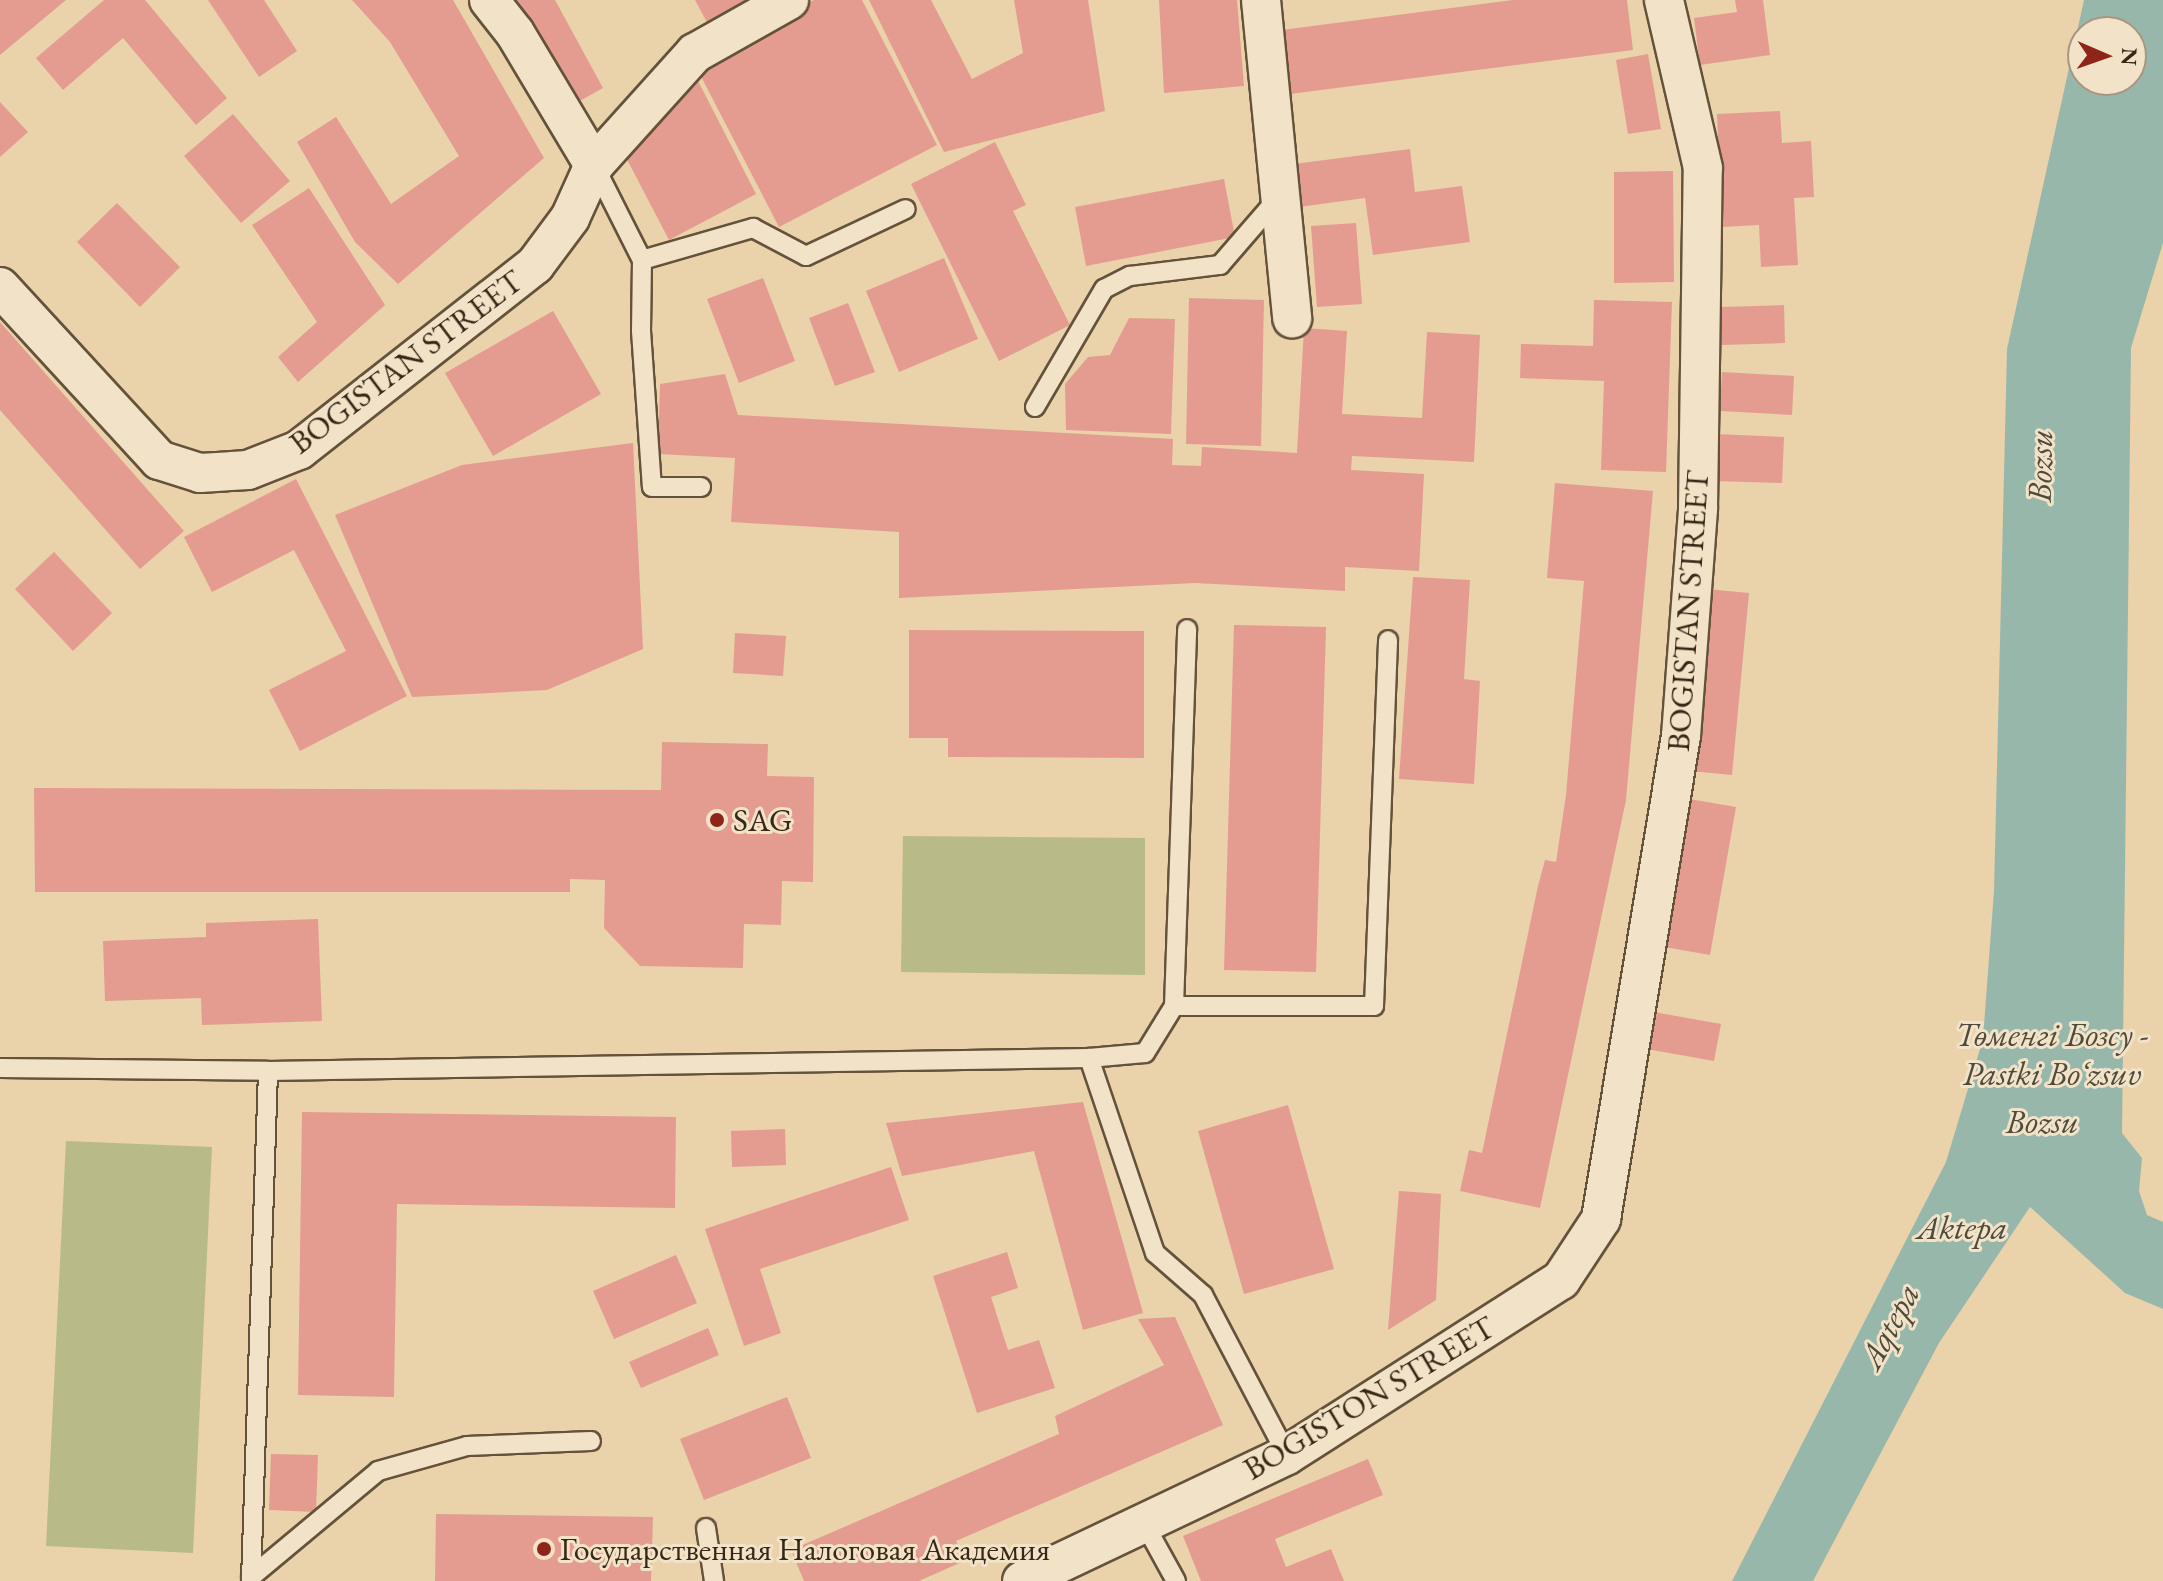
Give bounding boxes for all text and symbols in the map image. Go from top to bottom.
north arrow [2067,16,2147,96]
text: N [2115,47,2144,66]
street label: BOGISTAN STREET [282,262,530,462]
water label: Bozsu [2019,429,2061,503]
street label: BOGISTAN STREET [1659,469,1717,753]
place label: SAG [733,801,792,839]
marker: SAG [708,811,726,829]
water label: Төменгі Бозсу - Pastki Boʻzsuv [1955,1014,2149,1094]
water label: Bozsu [2006,1102,2078,1142]
water label: Aktepa [1917,1208,2007,1248]
water label: Aqtepa [1850,1277,1928,1375]
street label: BOGISTON STREET [1237,1308,1501,1488]
place label: Государственная Налоговая Академия [560,1530,1050,1568]
marker: Государственная Налоговая Академия [535,1540,553,1558]

